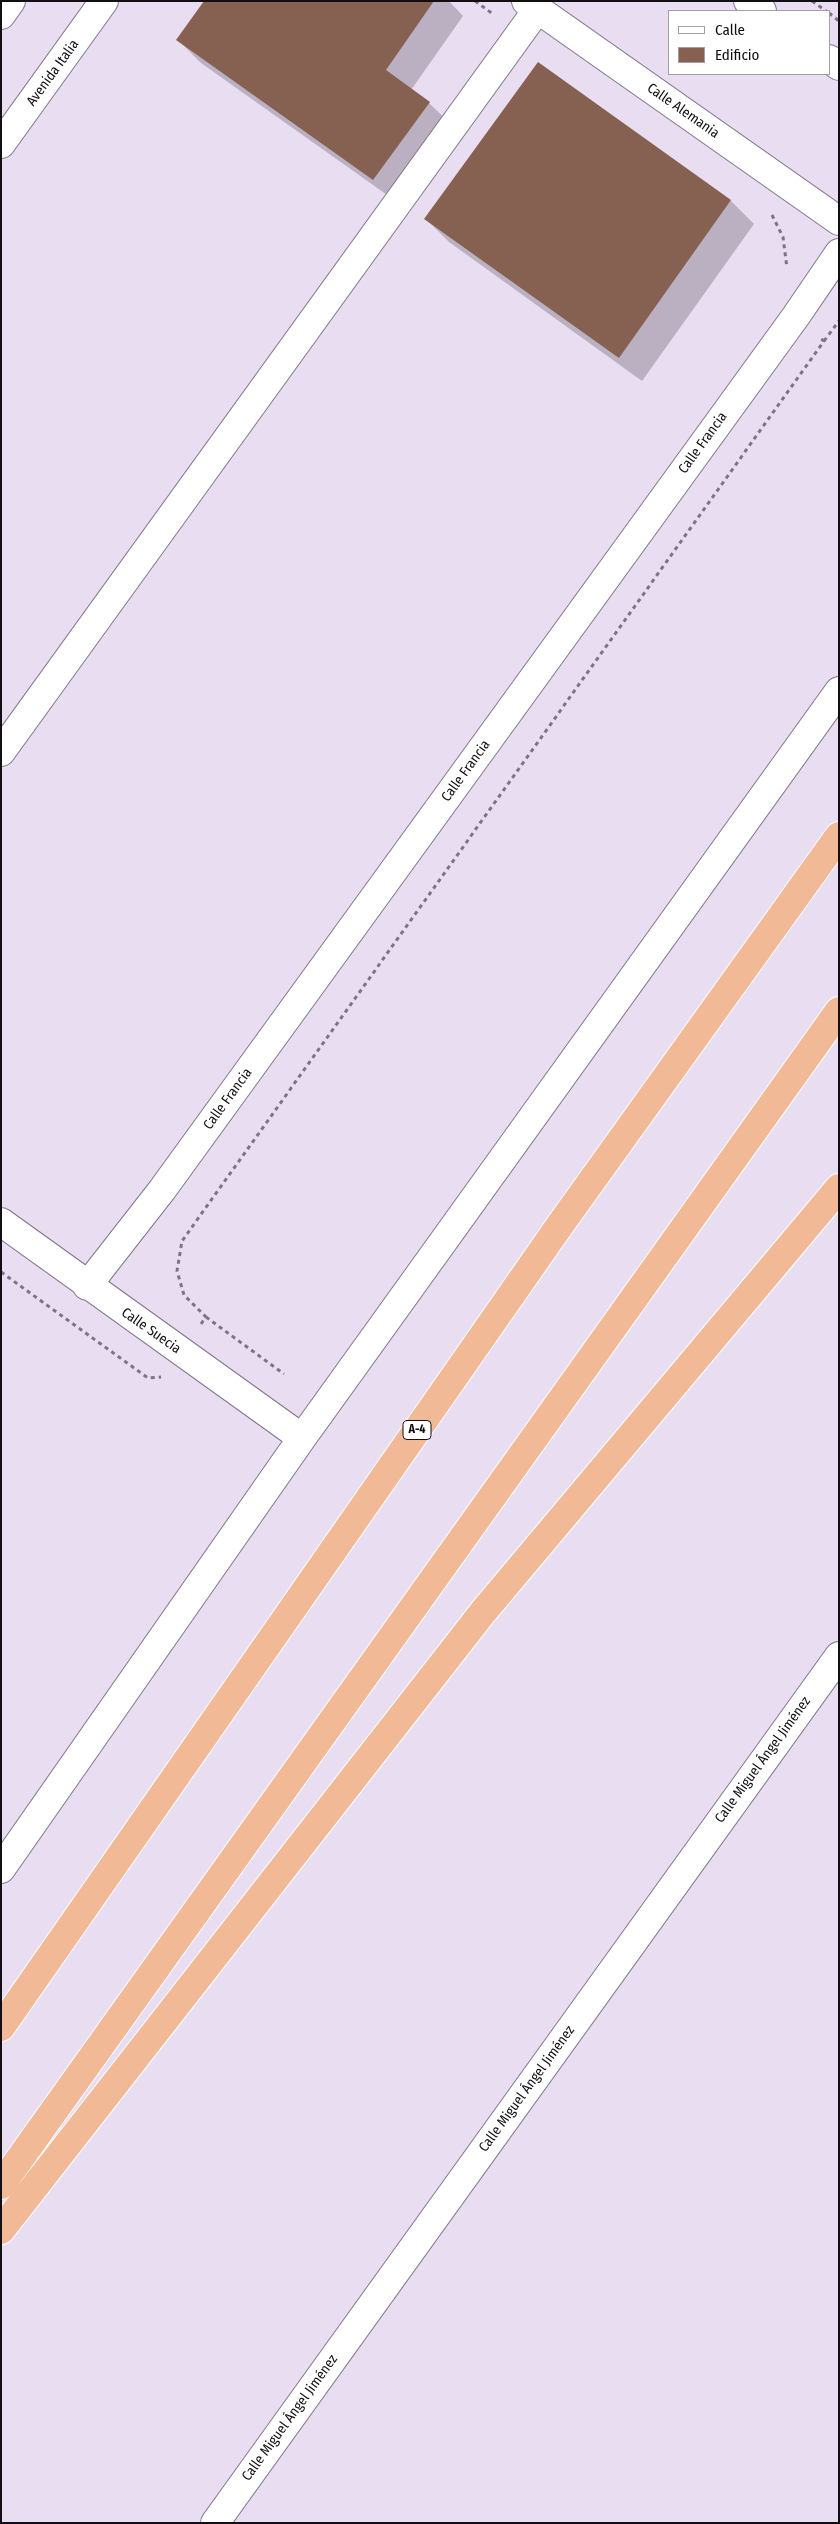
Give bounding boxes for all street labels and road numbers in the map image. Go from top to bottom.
street label: Avenida Italia [23,37,83,109]
street label: Calle Alemania [644,80,722,142]
street label: Calle Francia [675,409,731,477]
street label: Calle Francia [438,737,494,805]
street label: Calle Francia [200,1065,256,1133]
street label: Calle Suecia [118,1304,184,1358]
road number: A-4 [403,1420,431,1440]
street label: Calle Miguel Ángel Jiménez [711,1694,815,1826]
street label: Calle Miguel Ángel Jiménez [475,2023,579,2155]
street label: Calle Miguel Ángel Jiménez [238,2352,342,2484]

